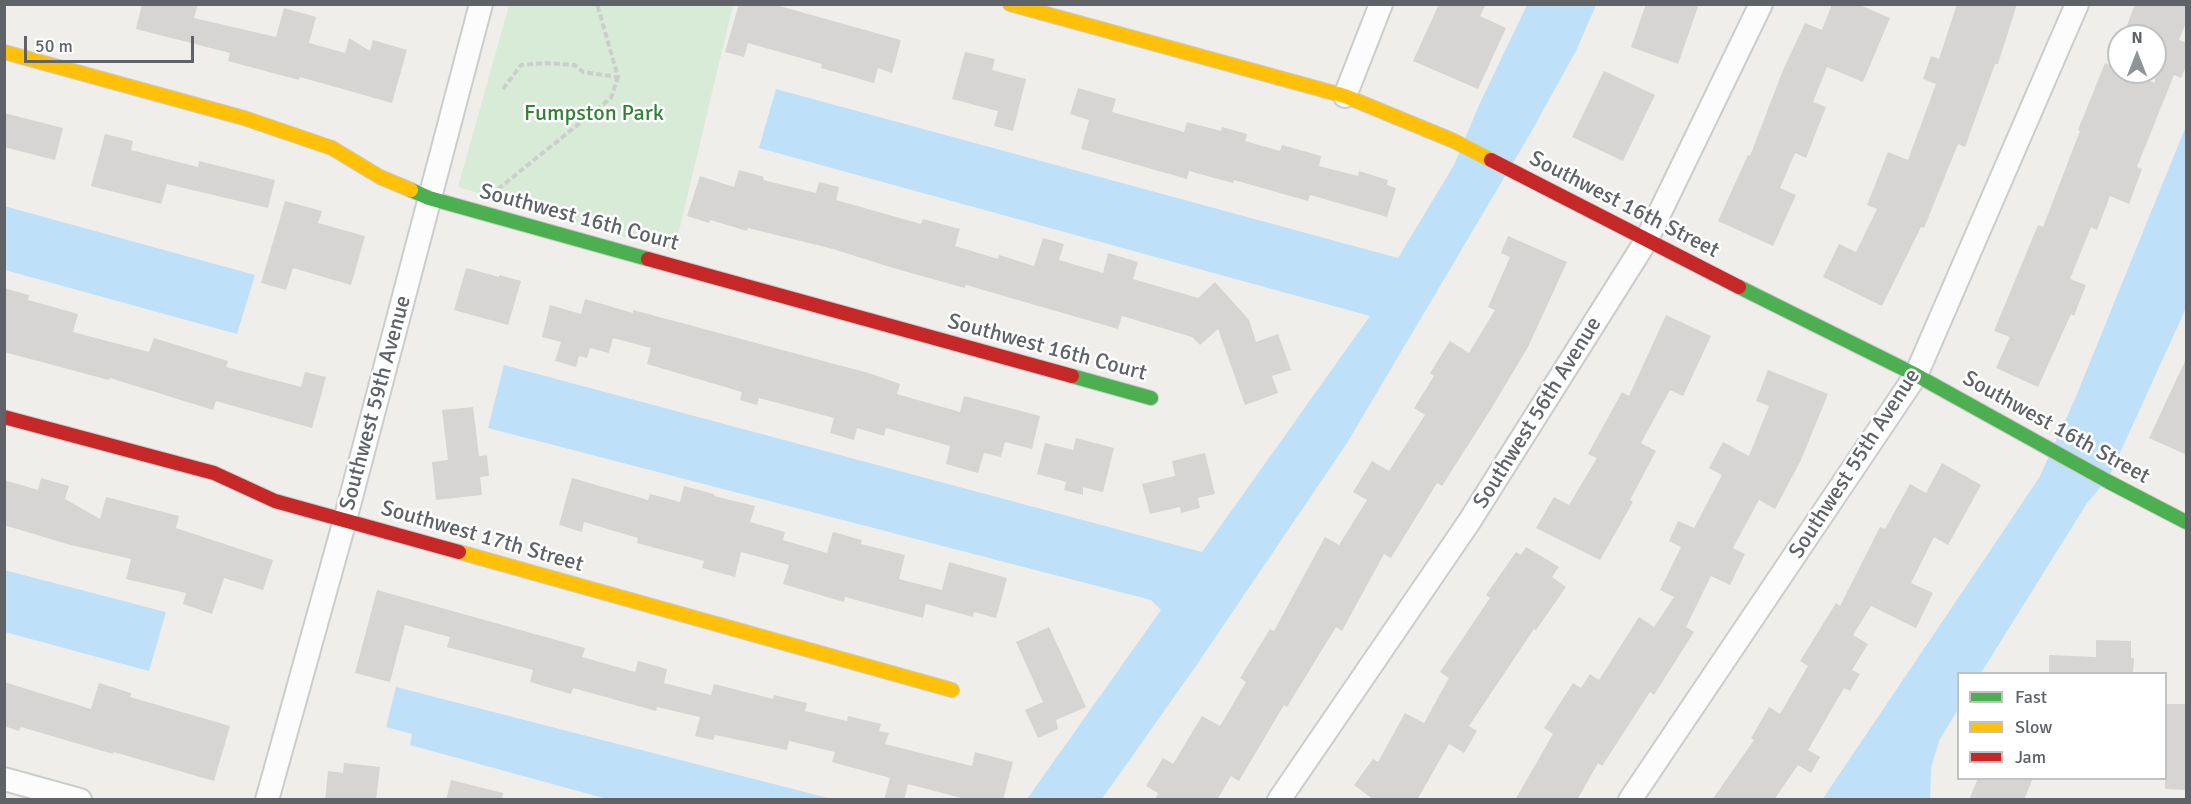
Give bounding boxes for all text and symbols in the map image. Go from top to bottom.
scale bar [27,24,196,62]
north arrow [2107,24,2167,84]
text: N [2131,28,2143,48]
text: 50 m [35,35,73,57]
park label: Fumpston Park [524,101,664,127]
street label: Southwest 16th Street [1525,146,1723,264]
street label: Southwest 16th Court [477,179,681,257]
street label: Southwest 59th Avenue [335,293,417,513]
street label: Southwest 16th Court [945,309,1149,387]
street label: Southwest 56th Avenue [1468,312,1608,514]
street label: Southwest 55th Avenue [1784,364,1926,564]
street label: Southwest 16th Street [1958,366,2154,490]
street label: Southwest 17th Street [378,495,586,579]
legend [1957,672,2167,780]
text: Fast [2015,686,2047,708]
text: Slow [2015,716,2052,738]
text: Jam [2015,746,2046,768]

